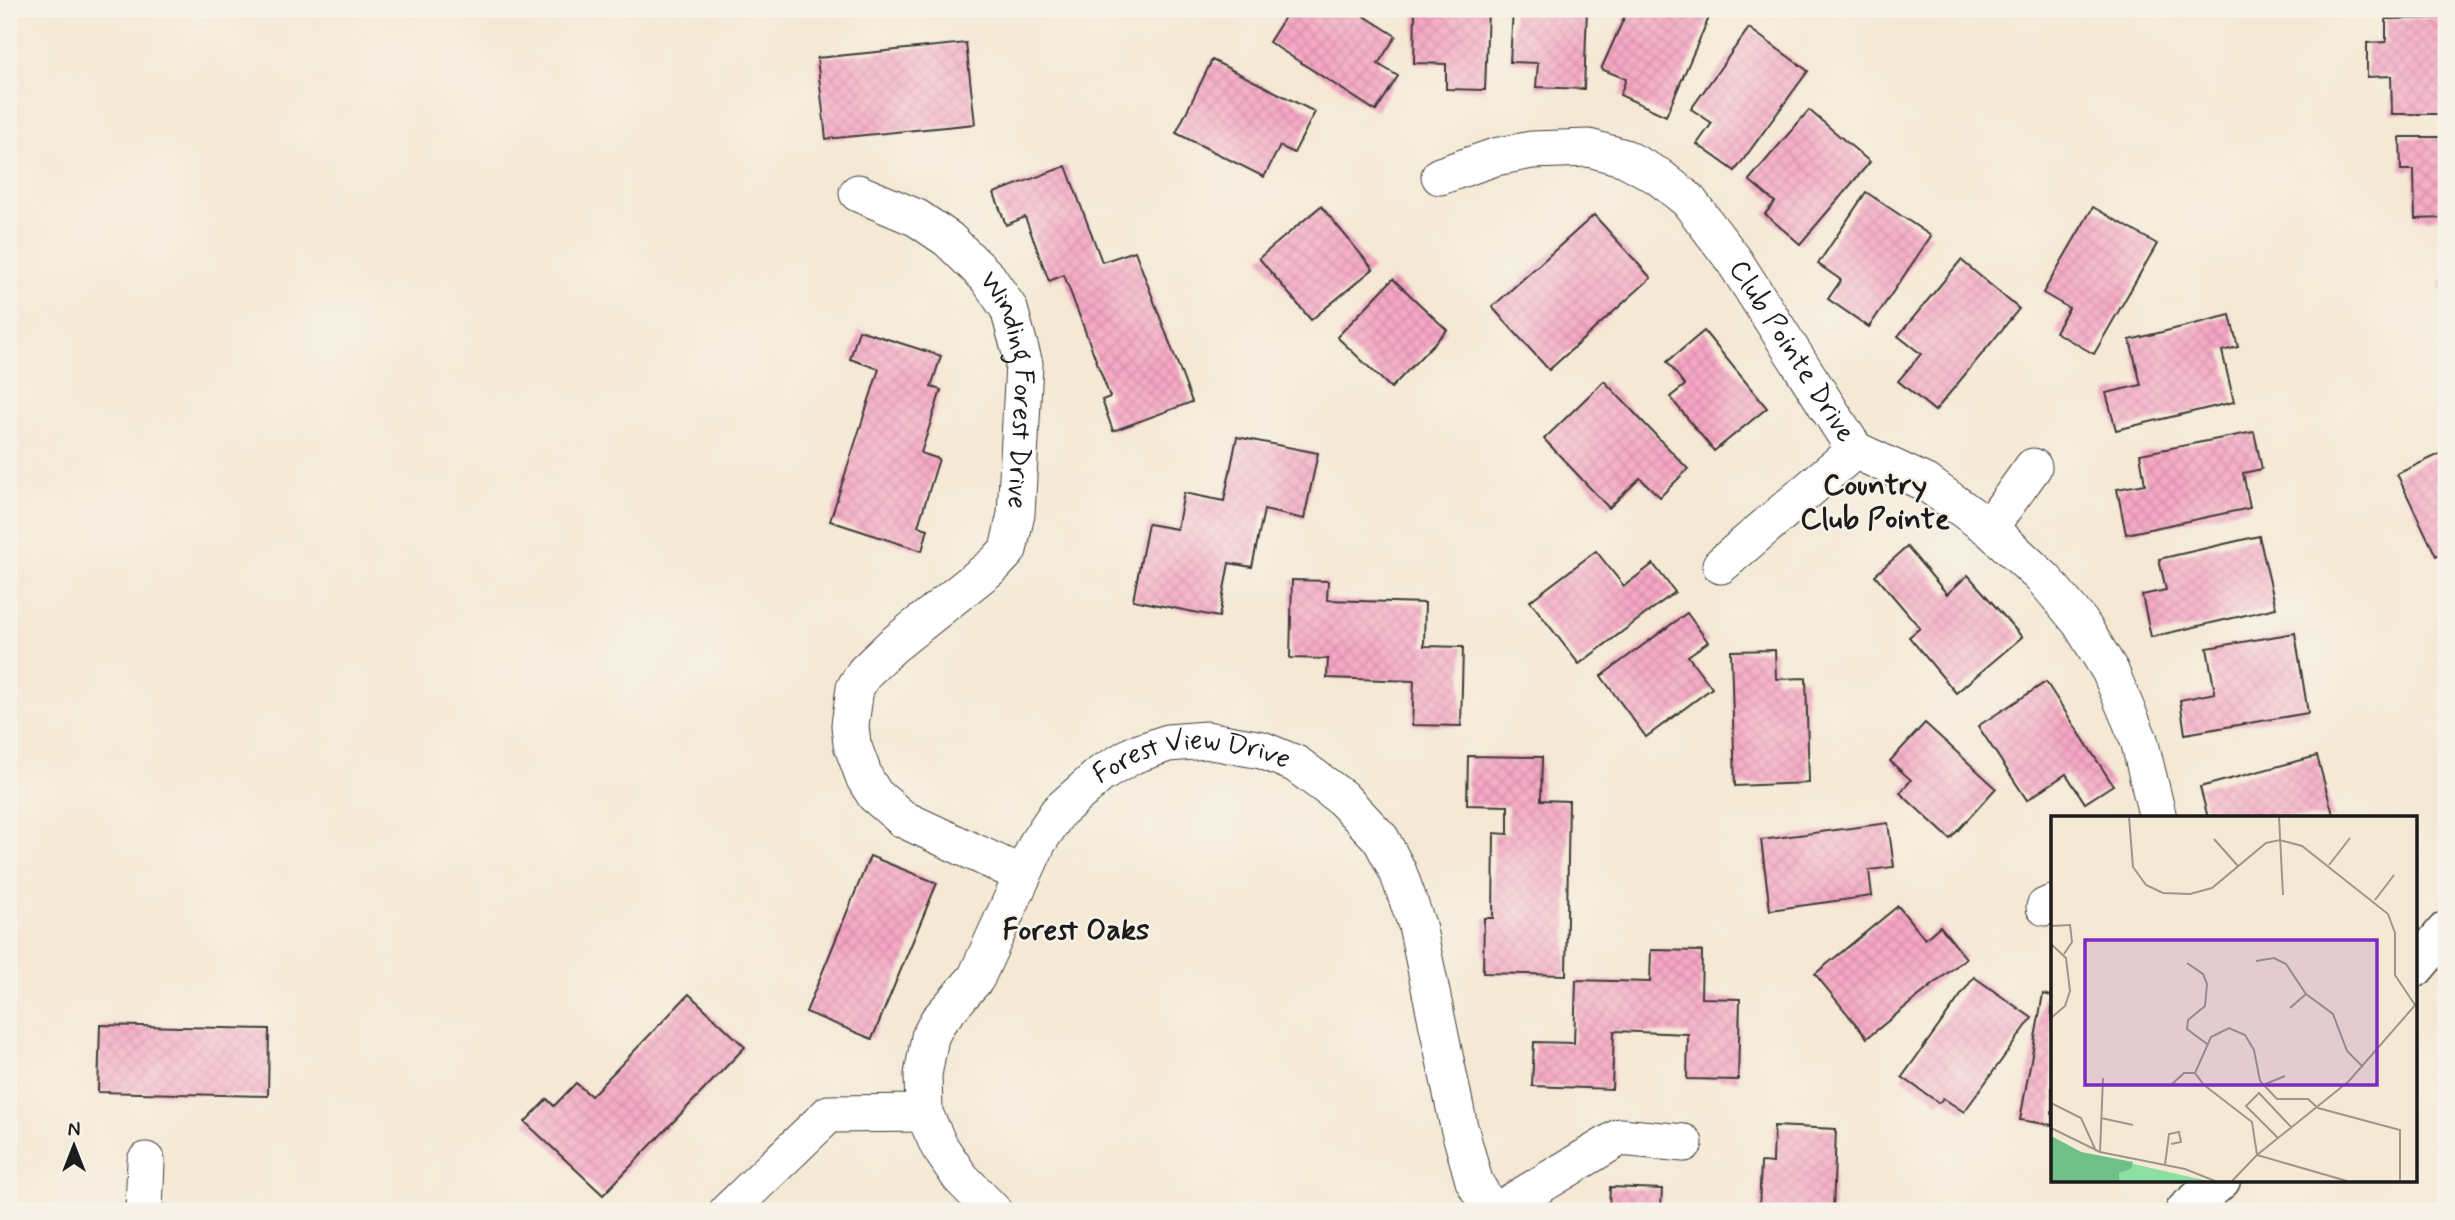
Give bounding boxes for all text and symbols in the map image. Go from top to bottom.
street label: Club Pointe Drive [1720,253,1864,450]
street label: Winding Forest Drive [970,264,1043,510]
district label: Country Club Pointe [1800,466,1950,539]
street label: Forest View Drive [1086,721,1296,793]
inset map [2051,816,2416,1182]
district label: Forest Oaks [1003,911,1150,950]
north arrow [38,1112,108,1182]
text: N [68,1118,80,1143]

